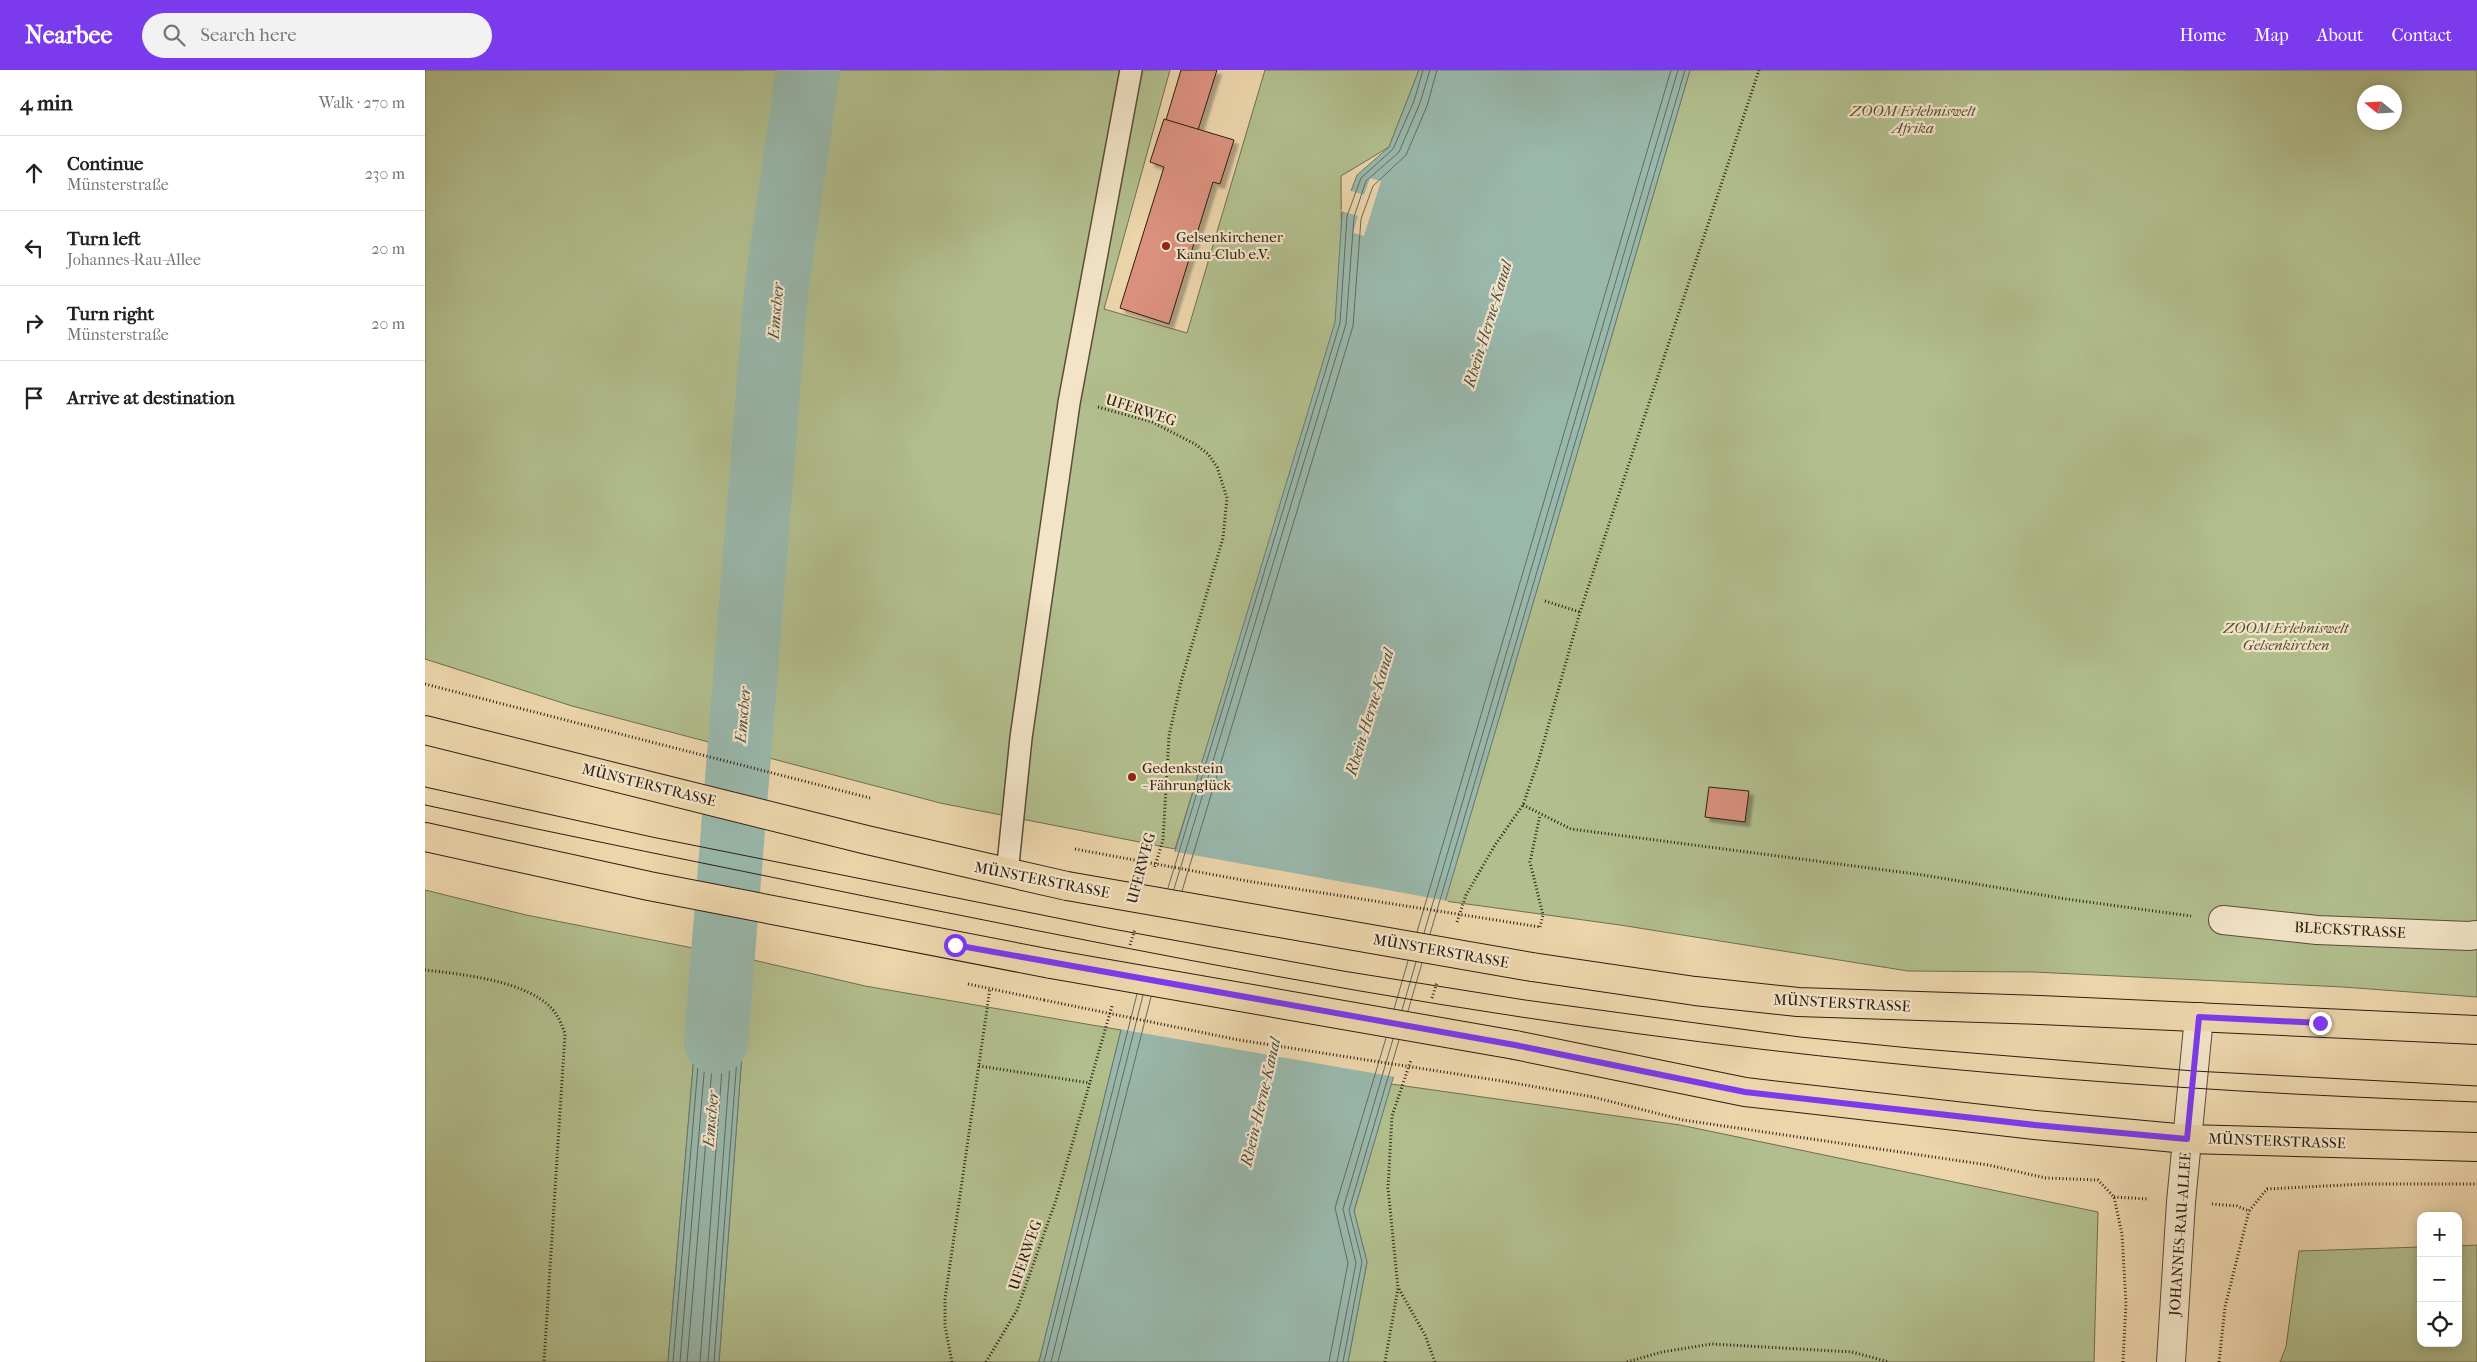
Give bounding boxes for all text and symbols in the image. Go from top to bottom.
search box [142,13,492,58]
text: Nearbee [25,21,112,49]
icon: search [160,21,188,49]
text: Search here [200,24,297,46]
text: Home [2179,25,2226,46]
text: Map [2254,25,2289,46]
text: About [2317,25,2363,46]
text: Contact [2391,25,2452,46]
north arrow [2357,85,2402,130]
text: 4 min [20,91,73,115]
text: Walk · 270 m [319,93,405,112]
park label: ZOOM Erlebniswelt Afrika [1849,102,1977,137]
text: Continue [67,153,143,175]
icon: ahead [20,159,48,187]
text: 230 m [365,164,405,183]
text: Münsterstraße [67,175,169,194]
text: Turn left [67,228,141,250]
place label: Gelsenkirchener Kanu-Club e.V. [1176,228,1284,263]
icon: left [20,234,48,262]
text: 20 m [371,239,405,258]
marker: Gelsenkirchener Kanu-Club e.V. [1160,240,1172,252]
text: Johannes-Rau-Allee [67,250,201,269]
water label: Rhein-Herne-Kanal [1459,257,1516,391]
water label: Emscher [763,280,788,341]
text: Turn right [67,303,154,325]
icon: right [20,309,48,337]
text: 20 m [371,314,405,333]
text: Münsterstraße [67,325,169,344]
icon: arrive [20,384,48,412]
text: Arrive at destination [67,387,235,409]
street label: UFERWEG [1103,390,1179,430]
park label: ZOOM Erlebniswelt Gelsenkirchen [2222,619,2350,654]
water label: Rhein-Herne-Kanal [1341,645,1398,779]
water label: Emscher [730,684,755,745]
place label: Gedenkstein - Fährunglück [1142,759,1231,794]
street label: MÜNSTERSTRASSE [580,760,718,810]
marker: Gedenkstein - Fährunglück [1126,771,1138,783]
street label: UFERWEG [1123,830,1159,906]
street label: MÜNSTERSTRASSE [973,858,1111,902]
street label: BLECKSTRASSE [2294,918,2406,942]
street label: MÜNSTERSTRASSE [1372,930,1510,972]
route start [944,934,967,957]
street label: MÜNSTERSTRASSE [1773,990,1911,1016]
route end [2309,1012,2332,1035]
water label: Rhein-Herne-Kanal [1236,1034,1285,1169]
water label: Emscher [698,1088,723,1149]
street label: MÜNSTERSTRASSE [2208,1130,2346,1152]
street label: JOHANNES-RAU-ALLEE [2165,1151,2195,1318]
map controls [2417,1212,2462,1347]
button: + [2417,1212,2462,1257]
street label: UFERWEG [1005,1217,1046,1293]
button: − [2417,1257,2462,1302]
button: locate [2417,1302,2462,1347]

